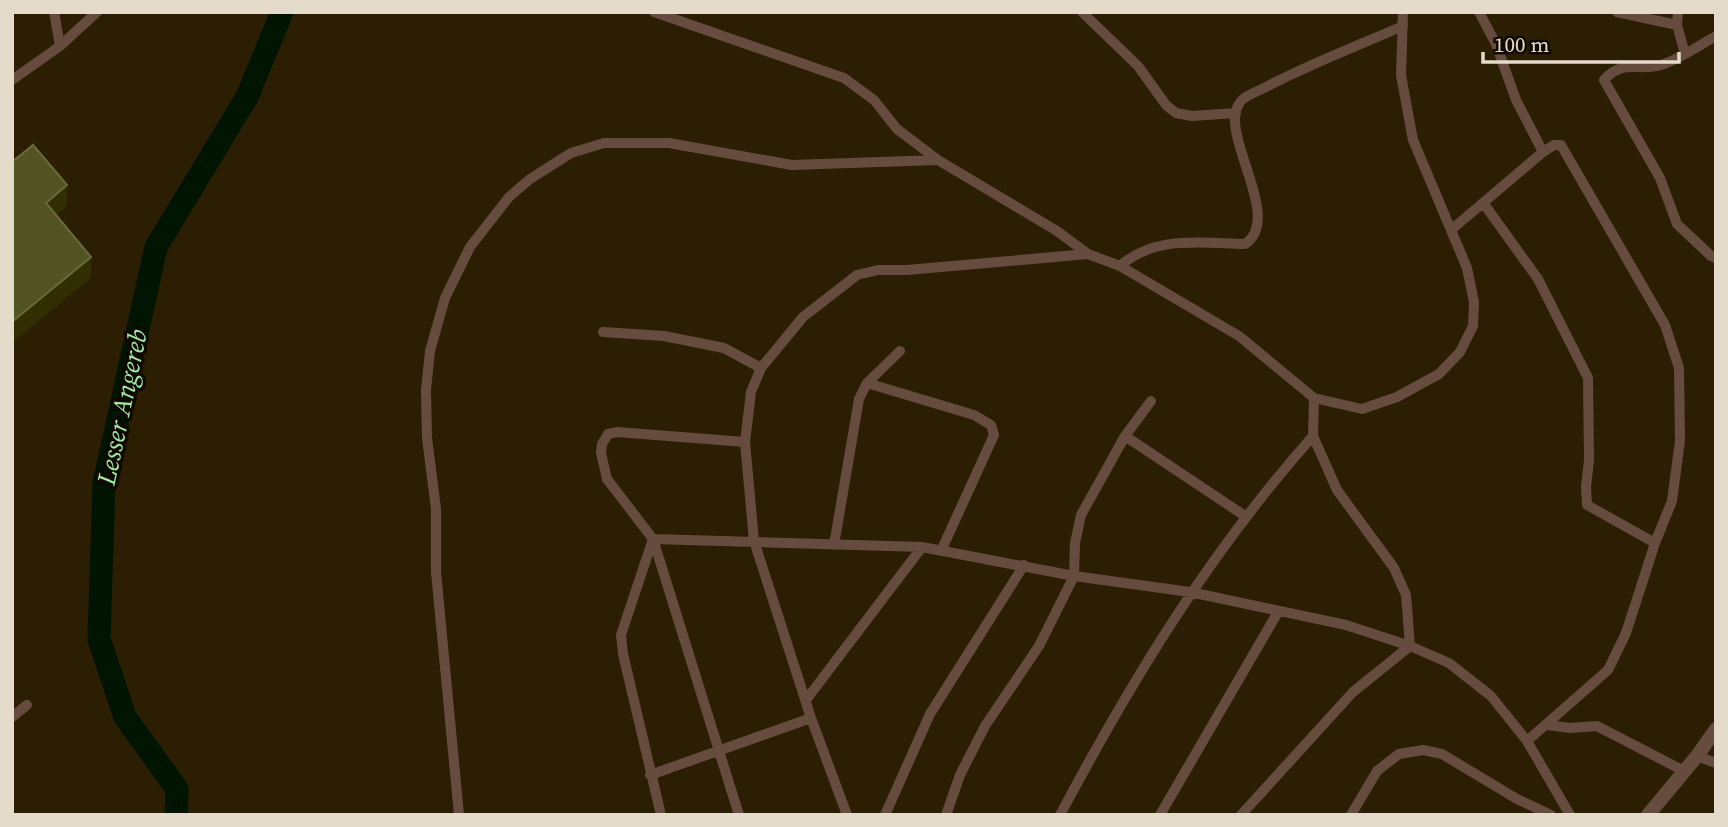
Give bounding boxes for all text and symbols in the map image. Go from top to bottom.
scale bar [1483,21,1679,65]
text: 100 m [1494,30,1549,59]
water label: Lesser Angereb [88,326,156,489]

